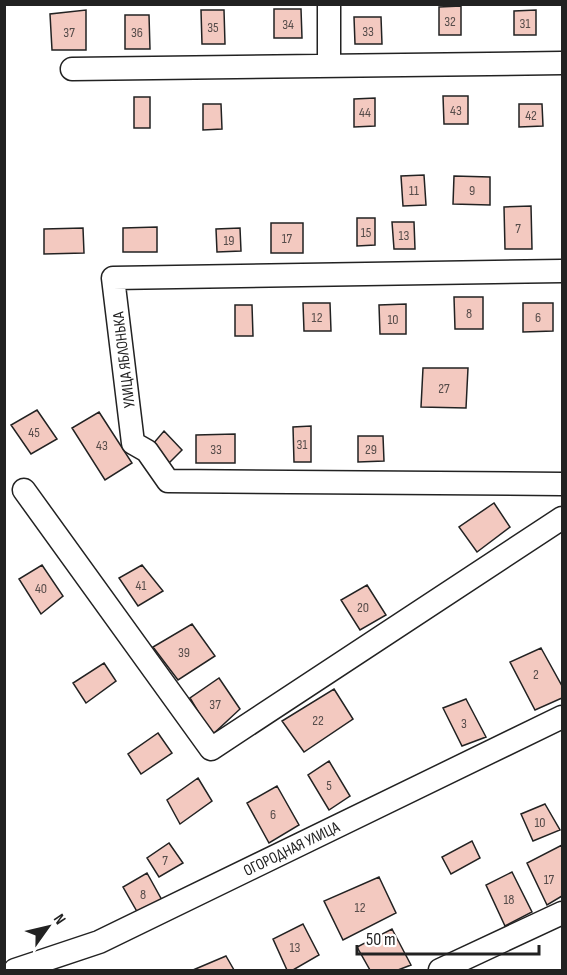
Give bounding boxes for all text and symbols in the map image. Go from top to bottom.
house number: 32 [444,13,456,30]
house number: 31 [520,15,530,32]
house number: 34 [282,16,294,33]
house number: 35 [207,19,219,36]
house number: 33 [362,23,374,40]
house number: 37 [63,24,75,41]
house number: 36 [131,24,143,41]
house number: 43 [450,102,462,119]
house number: 44 [359,104,371,121]
house number: 42 [525,107,537,124]
house number: 11 [409,182,419,199]
house number: 9 [469,182,475,199]
house number: 7 [515,220,521,237]
house number: 15 [361,224,372,241]
house number: 13 [399,227,410,244]
house number: 17 [282,230,293,247]
house number: 19 [223,232,235,249]
house number: 8 [466,305,472,322]
house number: 12 [312,309,323,326]
house number: 6 [535,309,541,326]
street label: УЛИЦА ЯБЛОНЬКА [109,311,140,409]
house number: 10 [387,311,399,328]
house number: 27 [438,380,450,397]
house number: 45 [28,424,40,441]
house number: 31 [297,436,307,453]
house number: 43 [96,437,108,454]
house number: 33 [210,441,222,458]
house number: 29 [365,441,377,458]
house number: 41 [136,577,146,594]
house number: 40 [35,580,47,597]
house number: 20 [357,599,369,616]
house number: 39 [178,644,190,661]
house number: 2 [533,666,539,683]
house number: 37 [209,696,221,713]
house number: 22 [312,712,324,729]
house number: 3 [461,715,467,732]
house number: 5 [326,777,332,794]
house number: 6 [270,806,276,823]
house number: 10 [534,814,546,831]
street label: ОГОРОДНАЯ УЛИЦА [241,818,343,881]
house number: 7 [162,852,168,869]
house number: 17 [544,871,555,888]
house number: 8 [140,886,146,903]
house number: 18 [503,891,515,908]
north arrow [18,897,78,957]
house number: 12 [355,899,366,916]
text: N [49,911,69,928]
scale bar [357,918,538,956]
text: 50 m [366,929,396,950]
house number: 13 [290,939,301,956]

